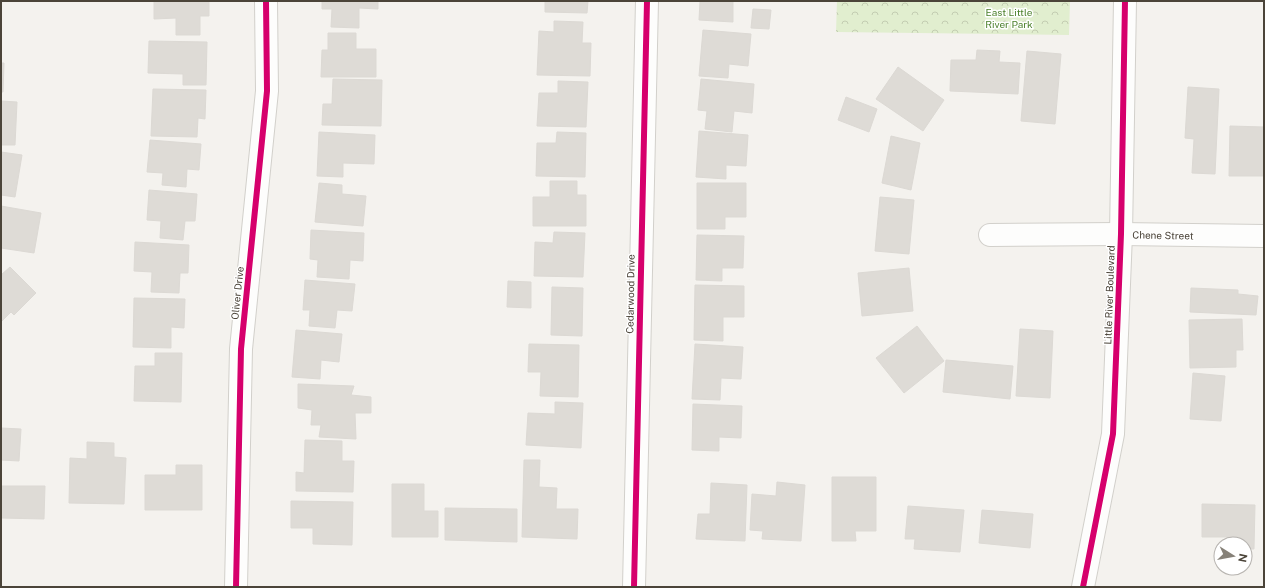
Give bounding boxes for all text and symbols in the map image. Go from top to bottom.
park label: East Little River Park [985,6,1033,30]
street label: Chene Street [1132,228,1194,242]
street label: Little River Boulevard [1101,245,1117,345]
street label: Cedarwood Drive [623,254,637,334]
street label: Oliver Drive [228,265,246,320]
north arrow [1213,536,1253,576]
text: N [1236,553,1250,563]

